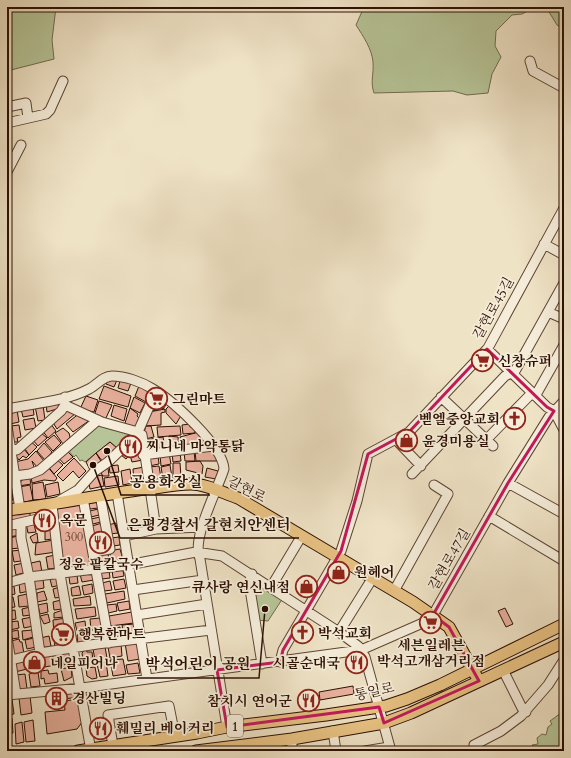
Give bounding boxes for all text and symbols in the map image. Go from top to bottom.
street label: 갈현로45길 [469,274,518,343]
supermarket icon: 신창슈퍼 [469,348,495,374]
place label: 신창슈퍼 [498,352,552,371]
supermarket icon: 그린마트 [144,386,170,412]
place label: 그린마트 [172,390,227,409]
church icon: 벧엘중앙교회 [502,406,528,432]
place label: 벧엘중앙교회 [419,410,500,429]
shop icon: 윤경미용실 [394,428,420,454]
place label: 윤경미용실 [422,432,490,451]
restaurant icon: 찌니네 마약통닭 [117,433,143,459]
place label: 찌니네 마약통닭 [146,437,245,456]
callout: 공용화장실 [121,468,210,495]
text: 공용화장실 [130,472,202,492]
street label: 갈현로 [224,472,270,507]
restaurant icon: 옥문 [31,507,57,533]
place label: 옥문 [60,511,88,530]
callout: 은평경찰서 갈현치안센터 [120,511,299,538]
text: 은평경찰서 갈현치안센터 [127,515,291,535]
street label: 갈현로47길 [424,525,475,594]
house number: 300 [65,529,83,545]
restaurant icon: 정윤 팥칼국수 [88,529,114,555]
place label: 정윤 팥칼국수 [59,555,144,574]
shop icon: 원헤어 [326,559,352,585]
place label: 원헤어 [354,563,395,582]
shop icon: 큐사랑 연신내점 [293,574,319,600]
place label: 큐사랑 연신내점 [192,578,290,597]
supermarket icon: 세븐일레븐 박석고개삼거리점 [418,610,444,636]
church icon: 박석교회 [290,620,316,646]
supermarket icon: 행복한마트 [49,621,75,647]
place label: 박석교회 [318,624,372,643]
place label: 행복한마트 [78,625,146,644]
place label: 세븐일레븐 박석고개삼거리점 [377,636,485,671]
shop icon: 네일피어나 [21,650,47,676]
restaurant icon: 시골순대국 [343,650,369,676]
callout: 박석어린이 공원 [137,651,259,678]
place label: 네일피어나 [50,654,118,673]
text: 박석어린이 공원 [145,654,251,674]
place label: 시골순대국 [272,654,340,673]
street label: 통일로 [352,678,396,705]
building icon: 경산빌딩 [44,685,70,711]
restaurant icon: 참치시 연어군 [295,688,321,714]
place label: 경산빌딩 [72,689,126,708]
place label: 참치시 연어군 [207,692,292,711]
restaurant icon: 훼밀리 베이커리 [87,715,113,741]
road number: 1 [227,715,243,737]
place label: 훼밀리 베이커리 [116,719,214,738]

